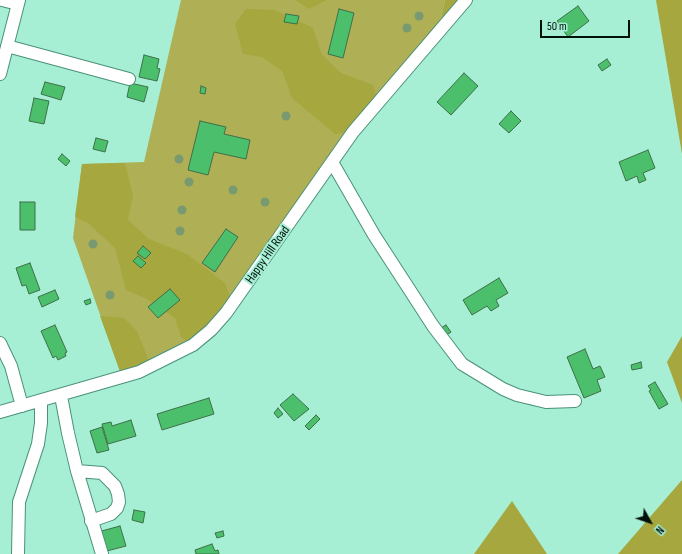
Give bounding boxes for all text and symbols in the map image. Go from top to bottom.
scale bar [542,12,632,38]
text: 50 m [547,19,567,34]
street label: Happy Hill Road [242,223,294,287]
north arrow [630,502,670,542]
text: N [653,524,666,536]

